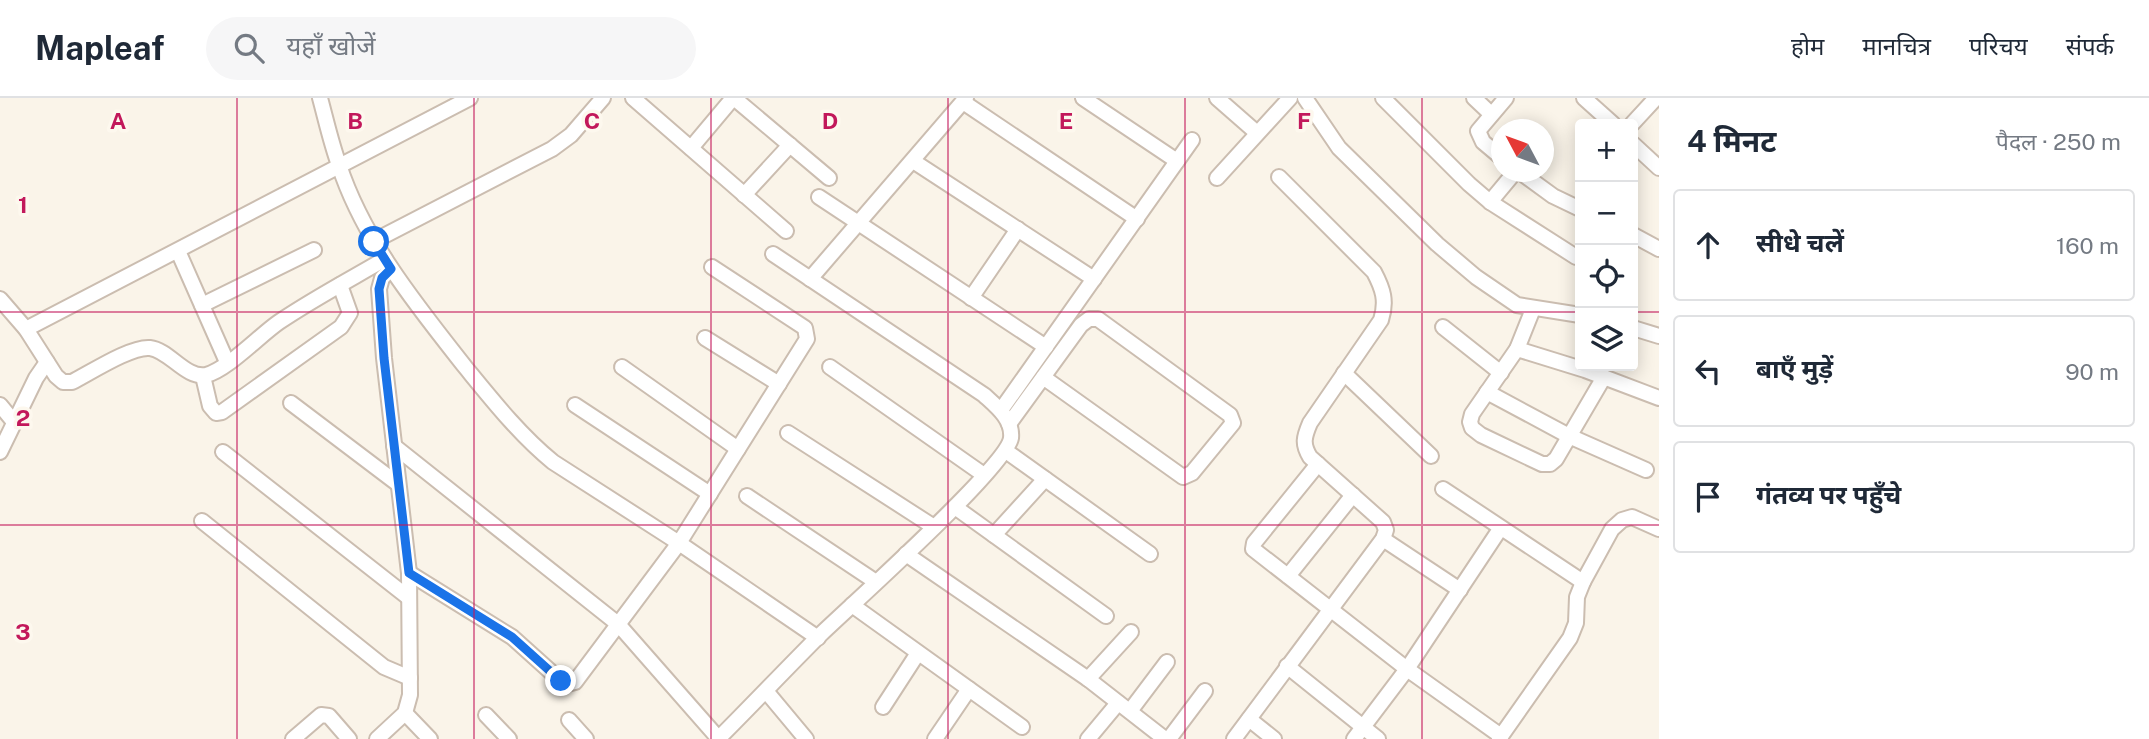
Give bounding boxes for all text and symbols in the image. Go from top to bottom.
search box [206,17,696,80]
text: Mapleaf [35,29,164,67]
icon: search [230,29,268,67]
text: यहाँ खोजें [286,30,376,61]
text: होम [1791,32,1824,60]
text: मानचित्र [1862,32,1931,60]
text: परिचय [1969,32,2028,60]
text: संपर्क [2066,32,2114,60]
text: A [110,107,127,134]
text: B [347,107,363,134]
text: C [584,107,600,134]
text: D [822,107,838,134]
text: E [1059,107,1073,134]
text: F [1297,107,1311,134]
north arrow [1491,119,1554,182]
map controls [1575,119,1638,371]
button: + [1575,119,1638,182]
text: 4 मिनट [1687,123,1776,159]
text: पैदल · 250 m [1996,128,2121,155]
button: − [1575,182,1638,245]
text: 1 [18,191,28,218]
route start [358,226,389,257]
icon: ahead [1689,226,1727,264]
text: सीधे चलें [1756,227,1844,258]
text: 160 m [2056,232,2119,259]
button: locate [1575,245,1638,308]
button: layers [1575,308,1638,371]
icon: left [1689,352,1727,390]
text: बाएँ मुड़ें [1756,353,1833,384]
text: 90 m [2065,358,2119,385]
text: 2 [16,404,30,431]
icon: arrive [1689,478,1727,516]
text: गंतव्य पर पहुँचे [1756,479,1901,510]
text: 3 [15,618,31,645]
route end [545,665,576,696]

